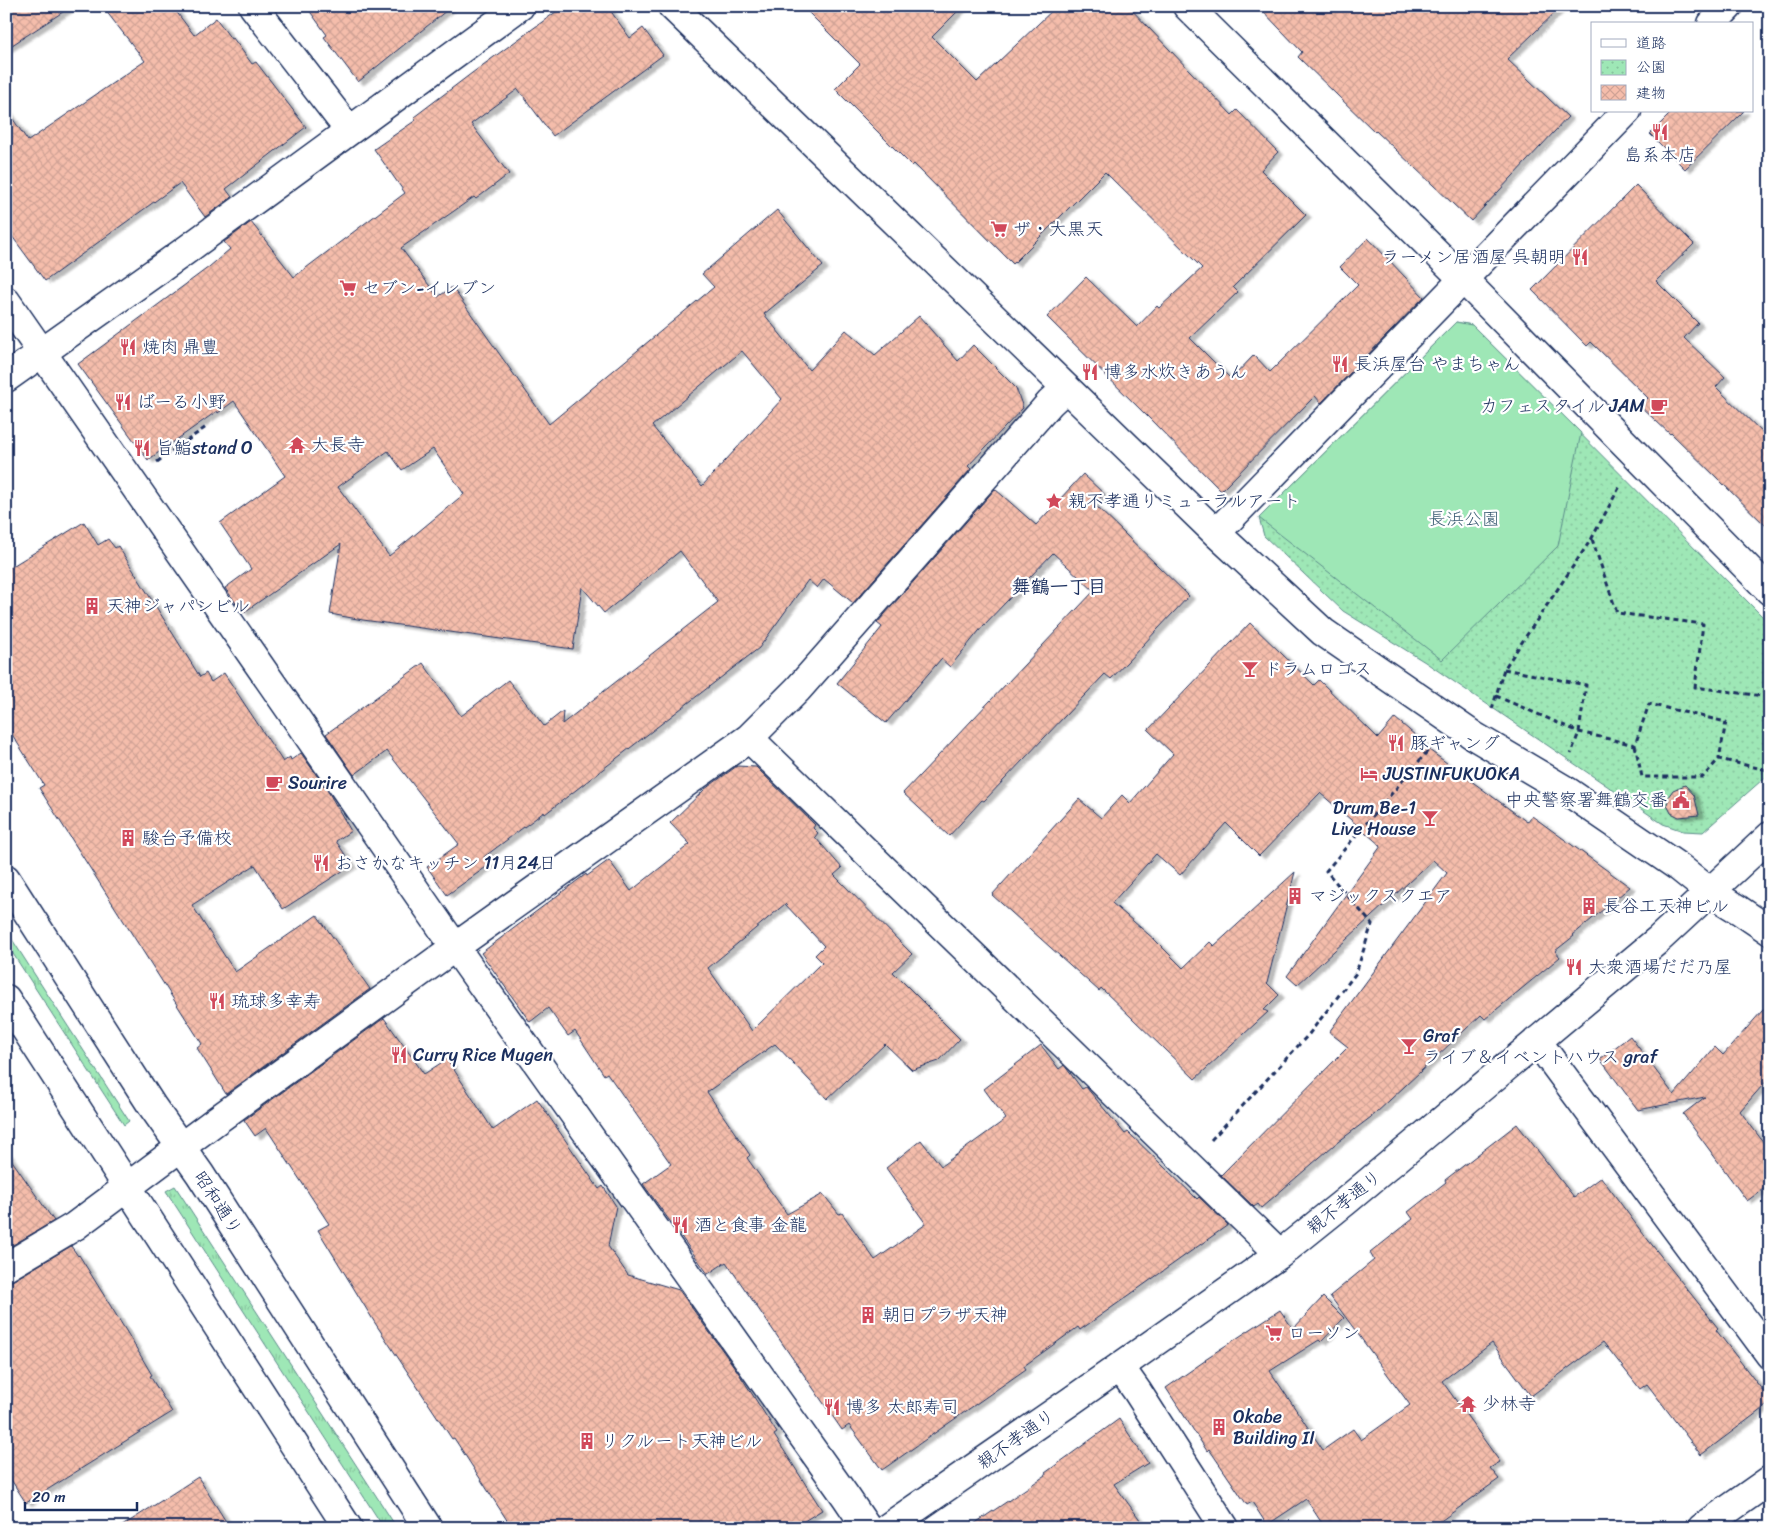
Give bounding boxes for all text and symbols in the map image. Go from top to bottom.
legend [1591,22,1754,112]
text: 道路 [1636,30,1666,56]
text: 公園 [1636,54,1666,80]
text: 建物 [1636,80,1666,106]
restaurant icon: 島系本店 [1650,122,1670,142]
place label: 島系本店 [1624,139,1696,171]
place label: ザ・大黒天 [1013,213,1103,245]
supermarket icon: ザ・大黒天 [989,219,1009,239]
place label: ラーメン居酒屋 呉朝明 [1381,241,1566,273]
restaurant icon: ラーメン居酒屋 呉朝明 [1570,247,1590,267]
place label: セブン-イレブン [362,272,496,304]
supermarket icon: セブン-イレブン [338,278,358,298]
place label: 焼肉 鼎豊 [142,331,219,363]
restaurant icon: 焼肉 鼎豊 [118,337,138,357]
place label: 長浜屋台 やまちゃん [1354,348,1521,380]
restaurant icon: 長浜屋台 やまちゃん [1330,354,1350,374]
place label: 博多水炊きあうん [1104,356,1247,388]
restaurant icon: 博多水炊きあうん [1080,362,1100,382]
place label: ばーる小野 [137,386,226,418]
place label: カフェスタイル JAM [1480,390,1646,422]
restaurant icon: ばーる小野 [113,392,133,412]
cafe icon: カフェスタイル JAM [1649,396,1669,416]
place label: 大長寺 [311,429,365,461]
place label: 旨鮨stand O [156,432,253,464]
temple icon: 大長寺 [287,435,307,455]
restaurant icon: 旨鮨stand O [132,438,152,458]
place label: 親不孝通りミューラルアート [1068,485,1301,517]
place icon: 親不孝通りミューラルアート [1044,491,1064,511]
park label: 長浜公園 [1428,503,1500,535]
district label: 舞鶴一丁目 [1011,570,1107,603]
place label: 天神ジャパンビル [106,590,250,622]
building icon: 天神ジャパンビル [82,596,102,616]
place label: ドラムロゴス [1264,653,1372,685]
bar icon: ドラムロゴス [1240,659,1260,679]
place label: 豚ギャング [1410,727,1500,759]
restaurant icon: 豚ギャング [1386,733,1406,753]
place label: JUSTINFUKUOKA [1382,758,1520,790]
hotel icon: JUSTINFUKUOKA [1359,764,1379,784]
place label: Sourire [288,767,347,799]
cafe icon: Sourire [264,773,284,793]
place label: 中央警察署舞鶴交番 [1505,784,1667,816]
public building icon: 中央警察署舞鶴交番 [1671,790,1691,810]
place label: Drum Be-1 Live House [1332,792,1416,845]
bar icon: Drum Be-1 Live House [1420,808,1440,828]
place label: 駿台予備校 [142,822,232,854]
building icon: 駿台予備校 [118,828,138,848]
place label: おさかなキッチン 11月24日 [335,847,557,879]
restaurant icon: おさかなキッチン 11月24日 [311,853,331,873]
place label: マジックスクエア [1309,880,1453,912]
building icon: マジックスクエア [1285,886,1305,906]
place label: 長谷工天神ビル [1603,890,1729,922]
building icon: 長谷工天神ビル [1579,896,1599,916]
place label: 大衆酒場だだ乃屋 [1588,951,1732,983]
restaurant icon: 大衆酒場だだ乃屋 [1564,957,1584,977]
place label: 琉球多幸寿 [231,985,321,1017]
restaurant icon: 琉球多幸寿 [207,991,227,1011]
place label: Graf ライブ＆イベントハウス graf [1423,1020,1659,1073]
bar icon: Graf ライブ＆イベントハウス graf [1399,1036,1419,1056]
place label: Curry Rice Mugen [413,1039,553,1071]
restaurant icon: Curry Rice Mugen [389,1045,409,1065]
street label: 親不孝通り [1299,1161,1389,1243]
street label: 昭和通り [185,1164,251,1242]
place label: 酒と食事 金龍 [694,1209,807,1241]
restaurant icon: 酒と食事 金龍 [670,1215,690,1235]
place label: 朝日プラザ天神 [882,1299,1008,1331]
building icon: 朝日プラザ天神 [858,1305,878,1325]
place label: ローソン [1288,1317,1360,1349]
supermarket icon: ローソン [1264,1323,1284,1343]
place label: 少林寺 [1482,1388,1536,1420]
place label: 博多 太郎寿司 [846,1391,959,1423]
temple icon: 少林寺 [1458,1394,1478,1414]
restaurant icon: 博多 太郎寿司 [822,1397,842,1417]
street label: 親不孝通り [970,1400,1062,1478]
place label: Okabe Building II [1233,1401,1315,1454]
building icon: Okabe Building II [1209,1417,1229,1437]
place label: リクルート天神ビル [601,1425,762,1457]
building icon: リクルート天神ビル [577,1431,597,1451]
scale bar [25,1479,138,1511]
text: 20 m [32,1484,66,1510]

